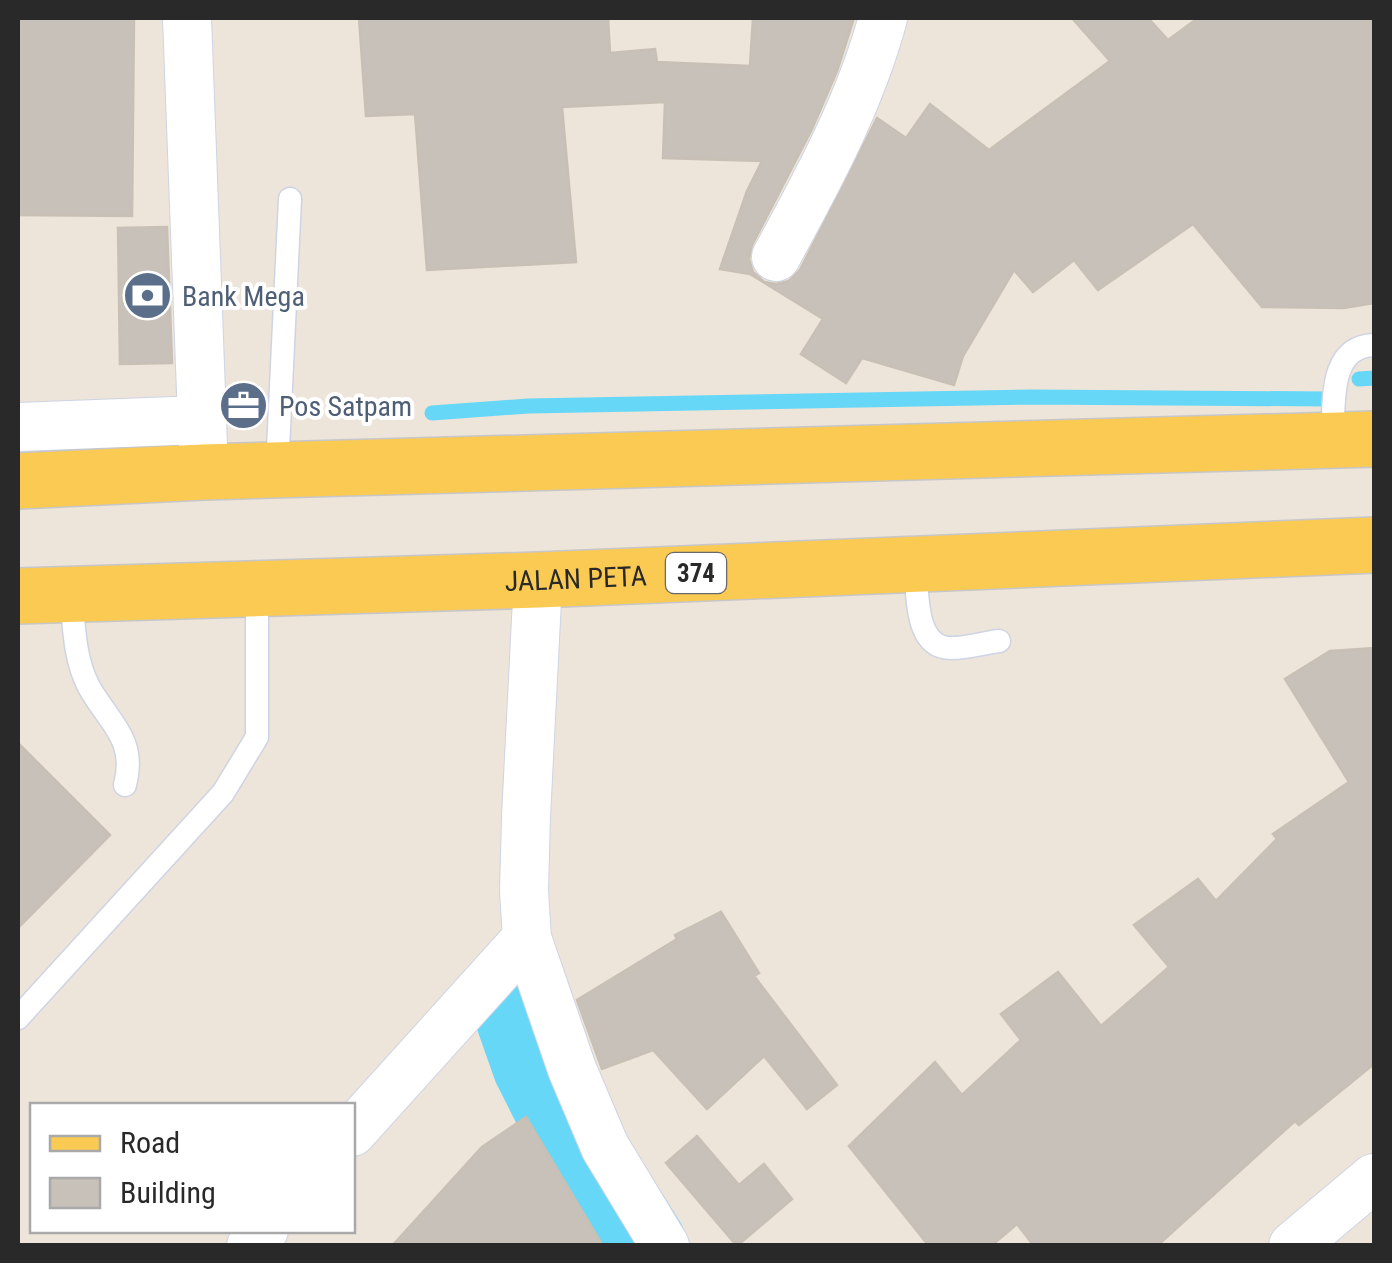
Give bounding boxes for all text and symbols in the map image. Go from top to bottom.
bank icon: Bank Mega [121,270,173,322]
place label: Bank Mega [182,280,305,313]
office icon: Pos Satpam [218,380,270,432]
place label: Pos Satpam [279,390,412,423]
road number: 374 [666,553,726,593]
street label: JALAN PETA [504,559,648,598]
legend [30,1103,355,1233]
text: Road [120,1125,180,1160]
text: Building [120,1175,216,1210]

